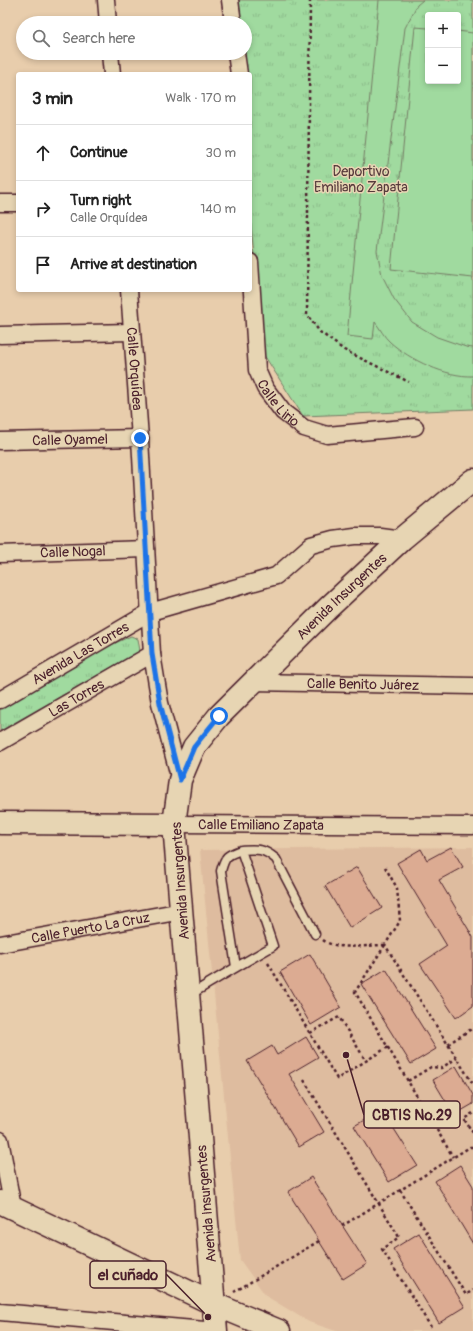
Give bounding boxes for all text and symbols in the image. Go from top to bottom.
map controls [425,12,461,84]
button: + [425,12,461,48]
search box [16,16,252,60]
icon: search [30,27,52,49]
text: Search here [62,29,135,48]
button: − [425,48,461,84]
text: 3 min [32,88,73,109]
text: Walk · 170 m [165,90,236,106]
icon: ahead [32,142,54,164]
text: Continue [70,143,128,162]
text: 30 m [206,145,236,161]
park label: Deportivo Emiliano Zapata [314,163,408,196]
text: Turn right [70,191,131,210]
icon: right [32,198,54,220]
text: 140 m [200,201,236,217]
text: Calle Orquídea [70,210,148,226]
icon: arrive [32,254,54,276]
text: Arrive at destination [70,255,197,274]
street label: Calle Orquídea [123,326,146,411]
street label: Calle Lirio [253,377,303,431]
route end [131,429,149,447]
street label: Calle Oyamel [32,431,108,449]
street label: Calle Nogal [40,542,106,562]
street label: Avenida Insurgentes [293,549,391,643]
street label: Avenida Las Torres [29,618,133,688]
street label: Las Torres [46,675,108,721]
street label: Calle Benito Juárez [307,675,419,694]
route start [210,707,228,725]
street label: Calle Emiliano Zapata [198,816,324,834]
street label: Avenida Insurgentes [168,821,193,940]
street label: Calle Puerto La Cruz [30,909,151,947]
callout: CBTIS No.29 [364,1101,460,1128]
text: CBTIS No.29 [372,1106,452,1125]
street label: Avenida Insurgentes [193,1144,220,1263]
callout: el cuñado [90,1261,166,1288]
text: el cuñado [97,1266,158,1285]

